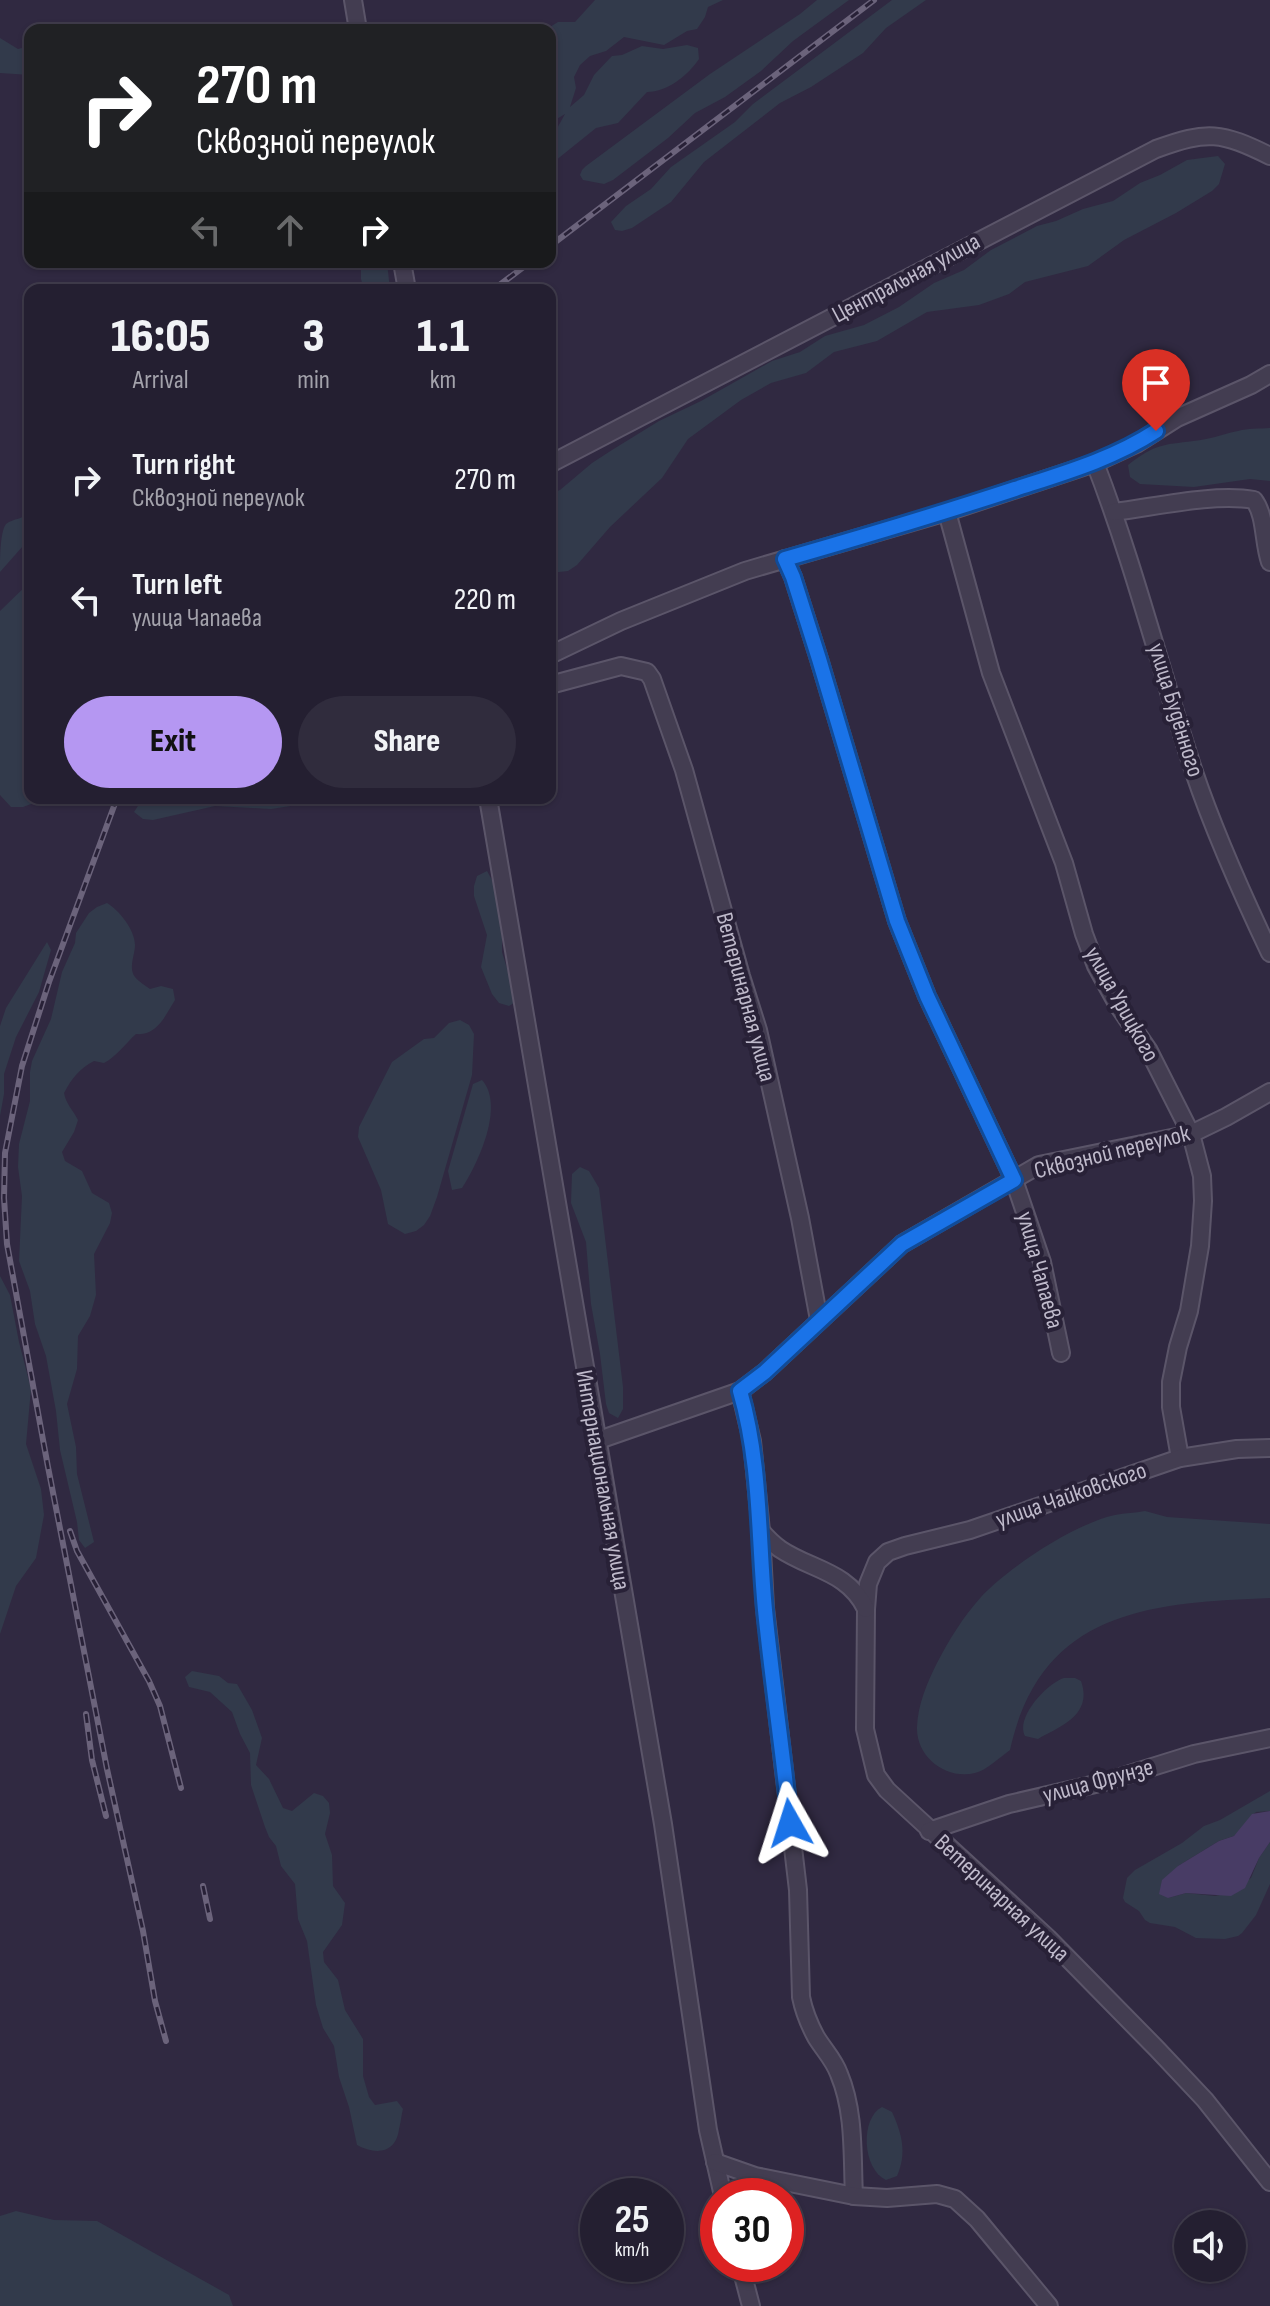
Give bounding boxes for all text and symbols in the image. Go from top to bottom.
text: 270 m [196,53,317,120]
icon: right [64,56,168,160]
text: Сквозной переулок [196,121,435,164]
icon: left [184,208,228,252]
icon: ahead [268,208,312,252]
icon: right [352,208,396,252]
street label: Центральная улица [827,227,985,329]
text: 16:05 [111,308,211,365]
text: 3 [303,308,325,365]
text: 1.1 [417,308,469,365]
pin [1122,349,1190,431]
icon: arrive [1134,361,1178,405]
text: Arrival [133,365,189,396]
text: min [297,365,330,396]
text: km [430,365,456,396]
text: Turn right [132,447,235,483]
icon: right [64,458,108,502]
text: 270 m [454,462,516,498]
text: Сквозной переулок [132,483,304,514]
text: Turn left [132,567,222,603]
icon: left [64,578,108,622]
text: 220 m [454,582,516,618]
text: улица Чапаева [132,603,262,634]
street label: улица Будённого [1142,640,1210,780]
button: Exit [64,696,282,788]
button: Share [298,696,516,788]
street label: Ветеринарная улица [709,909,783,1085]
street label: улица Урицкого [1078,941,1166,1067]
street label: Сквозной переулок [1031,1118,1194,1185]
street label: улица Чапаева [1010,1208,1070,1332]
street label: Интернациональная улица [569,1368,637,1592]
street label: улица Чайковского [992,1456,1150,1534]
street label: улица Фрунзе [1040,1752,1156,1810]
position arrow [748,1781,832,1865]
street label: Ветеринарная улица [929,1828,1075,1968]
speed limit sign: 30 [700,2178,804,2282]
text: 25 [614,2196,650,2244]
map controls [1174,2210,1246,2282]
button: sound [1174,2210,1246,2282]
text: km/h [615,2238,649,2262]

